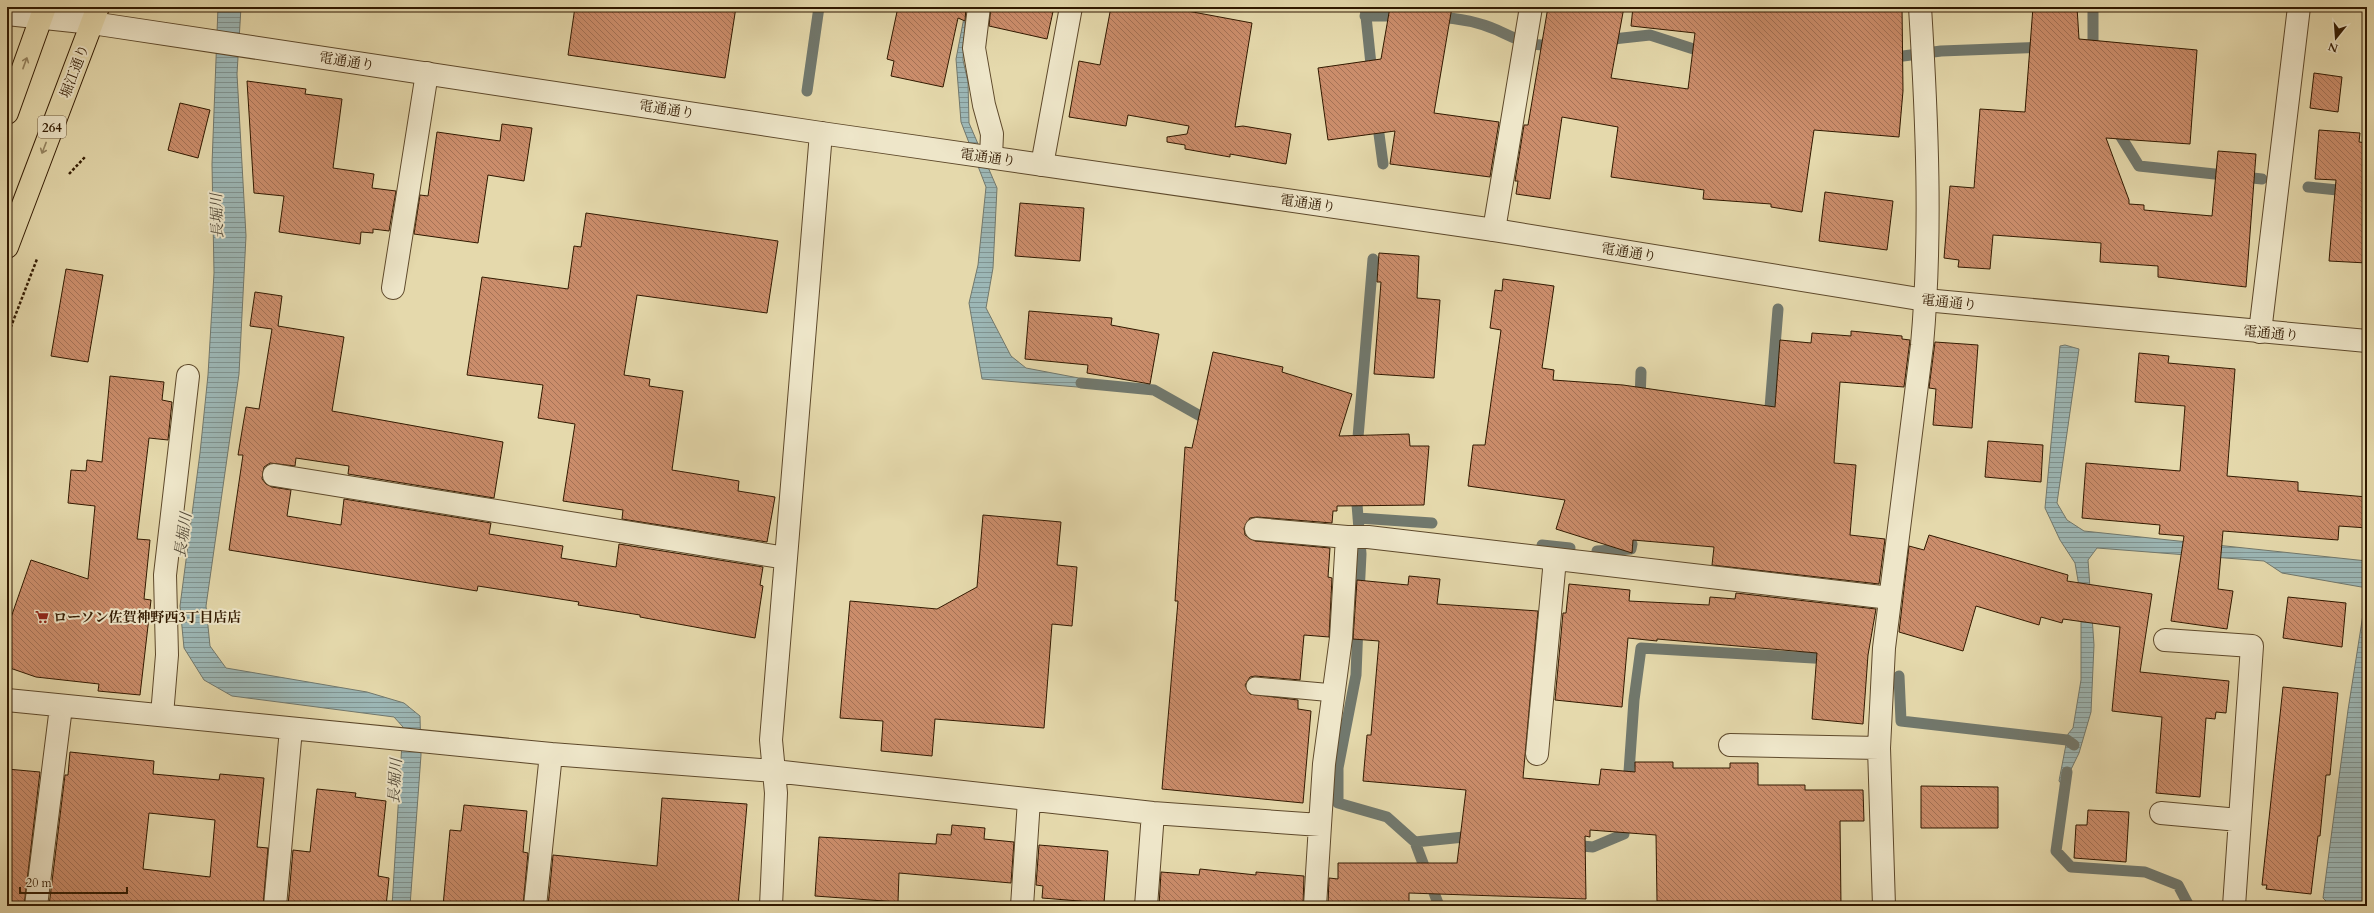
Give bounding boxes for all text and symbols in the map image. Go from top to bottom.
north arrow [2316,18,2356,58]
text: N [2326,38,2340,56]
street label: 堀江通り [56,42,93,101]
street label: 電通通り [318,48,376,75]
one-way arrow [22,57,29,70]
street label: 電通通り [638,96,696,123]
road number: 264 [38,116,66,138]
one-way arrow [40,142,48,154]
street label: 電通通り [959,144,1017,171]
street label: 電通通り [1279,190,1337,217]
water label: 長堀川 [206,191,228,239]
street label: 電通通り [1600,239,1658,266]
street label: 電通通り [1920,290,1978,315]
street label: 電通通り [2242,322,2300,345]
water label: 長堀川 [170,509,196,559]
place label: ローソン佐賀神野西3丁目店店 [53,608,242,627]
supermarket icon: ローソン佐賀神野西3丁目店店 [34,609,50,625]
water label: 長堀川 [384,756,406,804]
scale bar [20,869,127,895]
text: 20 m [26,875,53,891]

